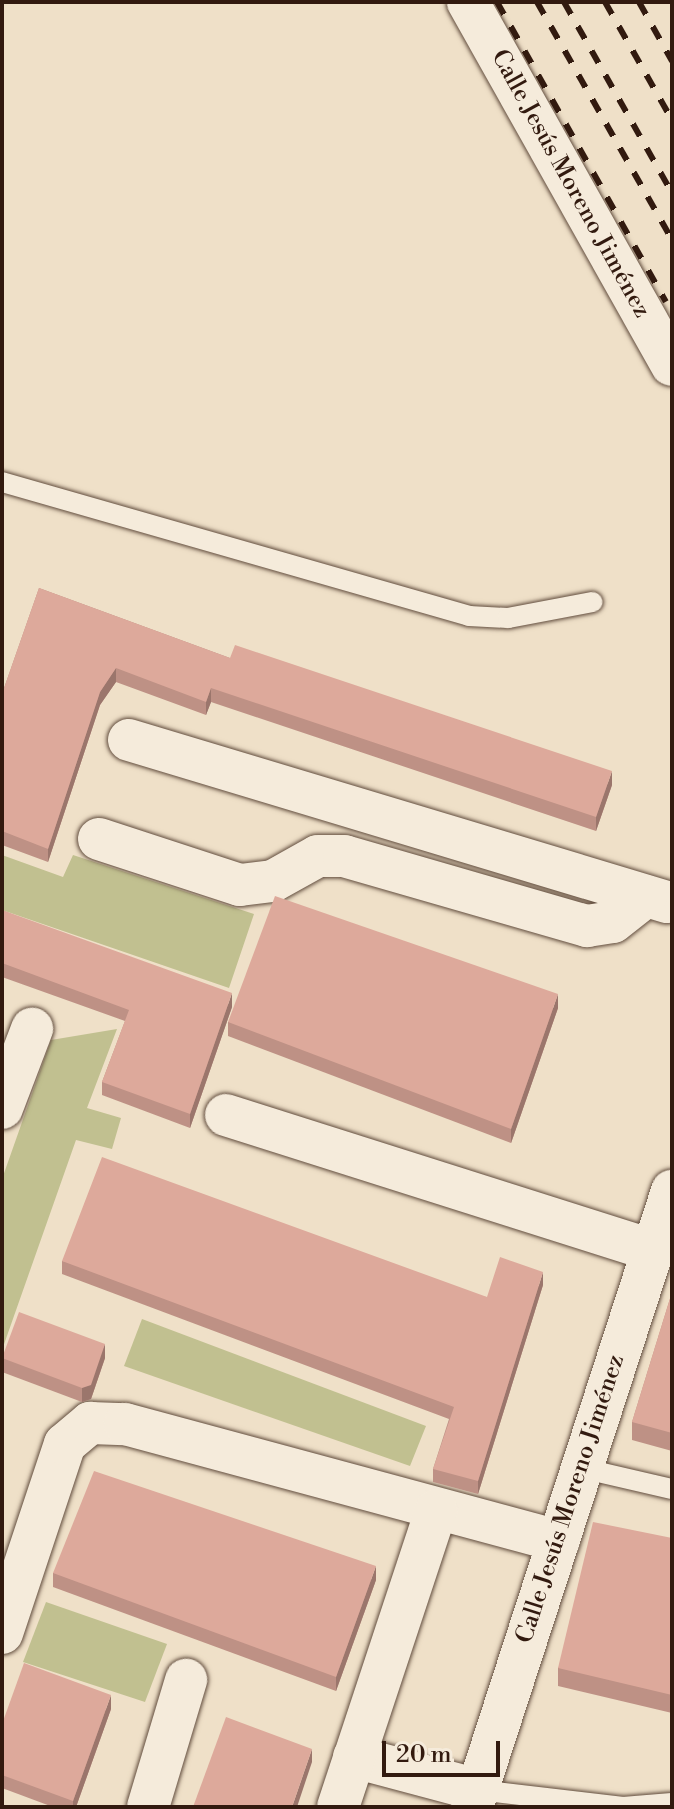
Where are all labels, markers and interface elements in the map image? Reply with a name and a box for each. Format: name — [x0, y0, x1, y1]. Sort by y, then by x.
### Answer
street label: Calle Jesús Moreno Jiménez — [484, 45, 656, 323]
street label: Calle Jesús Moreno Jiménez — [511, 1351, 631, 1647]
scale bar — [386, 1725, 504, 1775]
text: 20 m — [396, 1740, 452, 1770]

